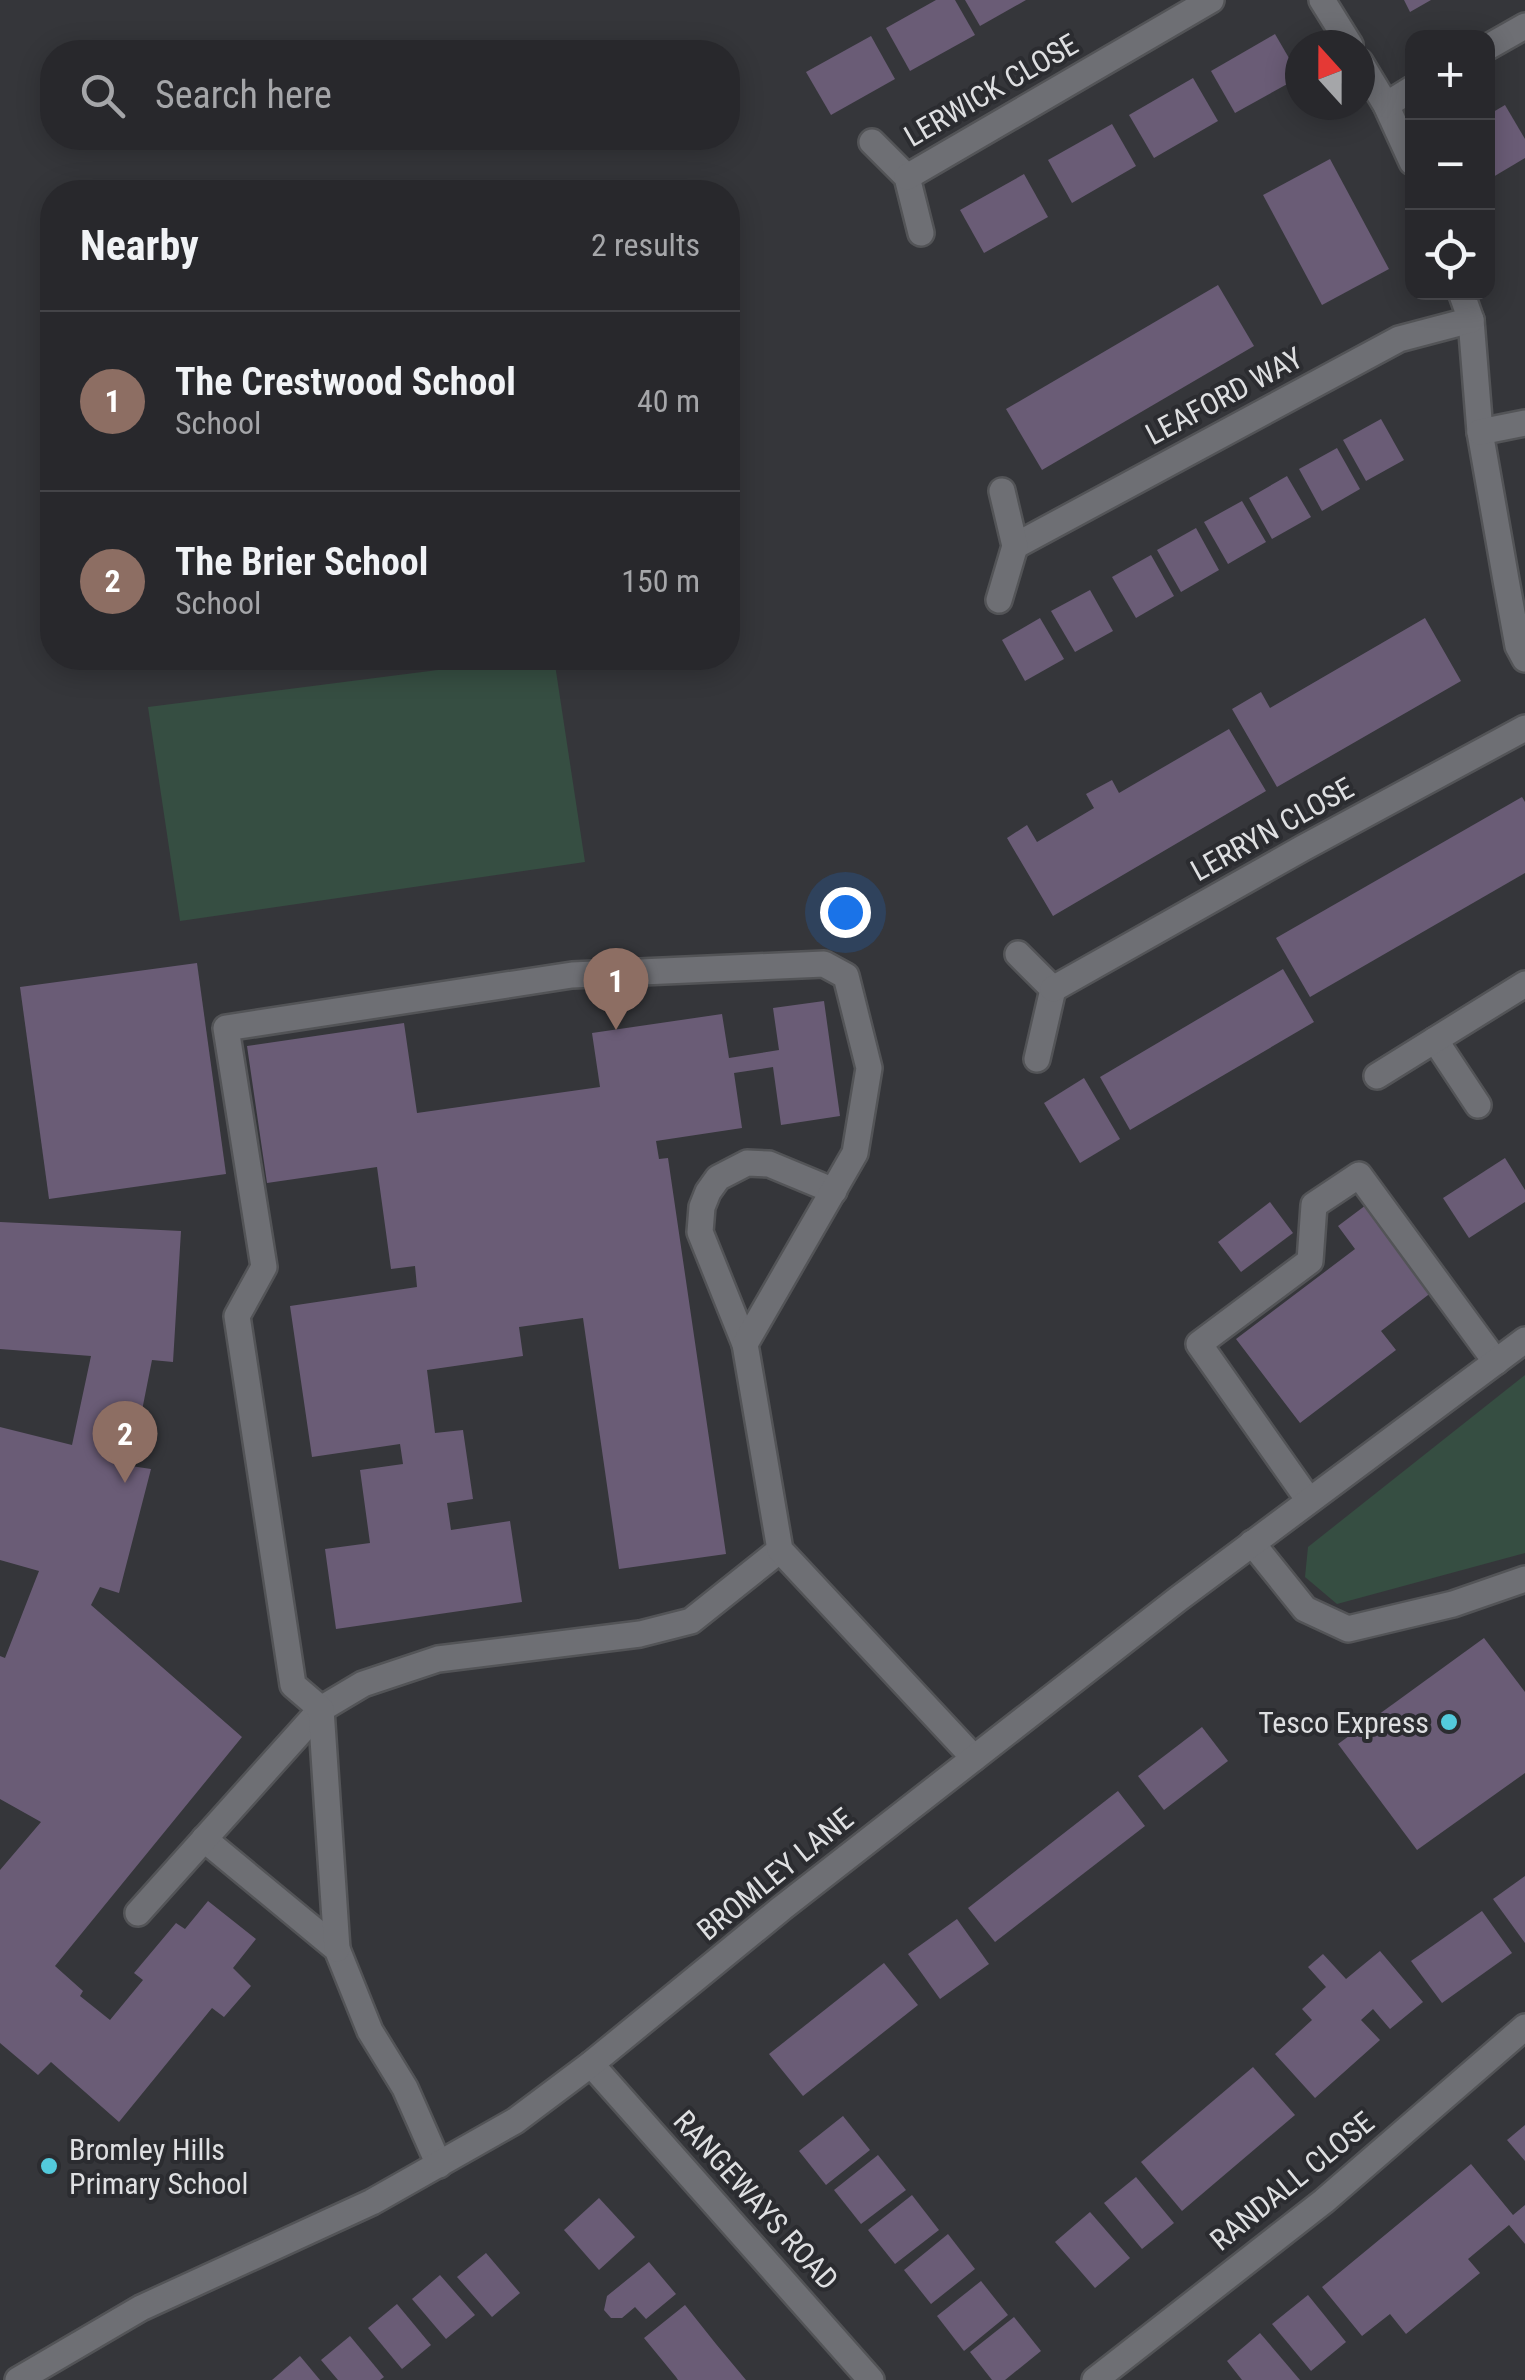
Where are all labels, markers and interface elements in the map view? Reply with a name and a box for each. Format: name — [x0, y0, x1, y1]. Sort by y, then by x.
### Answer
street label: LERWICK CLOSE — [898, 26, 1084, 154]
north arrow — [1285, 30, 1375, 120]
map controls — [1405, 30, 1495, 300]
button: + — [1405, 30, 1495, 120]
search box — [40, 40, 740, 150]
icon: search — [75, 68, 130, 123]
text: Search here — [155, 73, 332, 117]
button: − — [1405, 120, 1495, 210]
button: locate — [1405, 210, 1495, 300]
text: Nearby — [80, 221, 199, 270]
text: 2 results — [591, 226, 700, 264]
street label: LEAFORD WAY — [1140, 340, 1309, 452]
text: The Crestwood School — [175, 360, 516, 404]
text: 1 — [104, 382, 121, 420]
text: 40 m — [637, 382, 700, 420]
text: School — [175, 404, 261, 442]
text: The Brier School — [175, 540, 428, 584]
text: 2 — [104, 562, 121, 600]
text: 150 m — [621, 562, 700, 600]
text: School — [175, 584, 261, 622]
street label: LERRYN CLOSE — [1185, 770, 1359, 888]
your location — [820, 887, 871, 938]
pin: 1 — [584, 948, 648, 1030]
pin: 2 — [92, 1400, 158, 1483]
place label: Tesco Express — [1258, 1705, 1429, 1740]
marker: Tesco Express — [1438, 1711, 1460, 1733]
street label: BROMLEY LANE — [690, 1801, 860, 1947]
street label: RANGEWAYS ROAD — [667, 2103, 845, 2297]
street label: RANDALL CLOSE — [1203, 2104, 1381, 2258]
place label: Bromley Hills Primary School — [69, 2132, 248, 2201]
marker: Bromley Hills Primary School — [38, 2155, 60, 2177]

